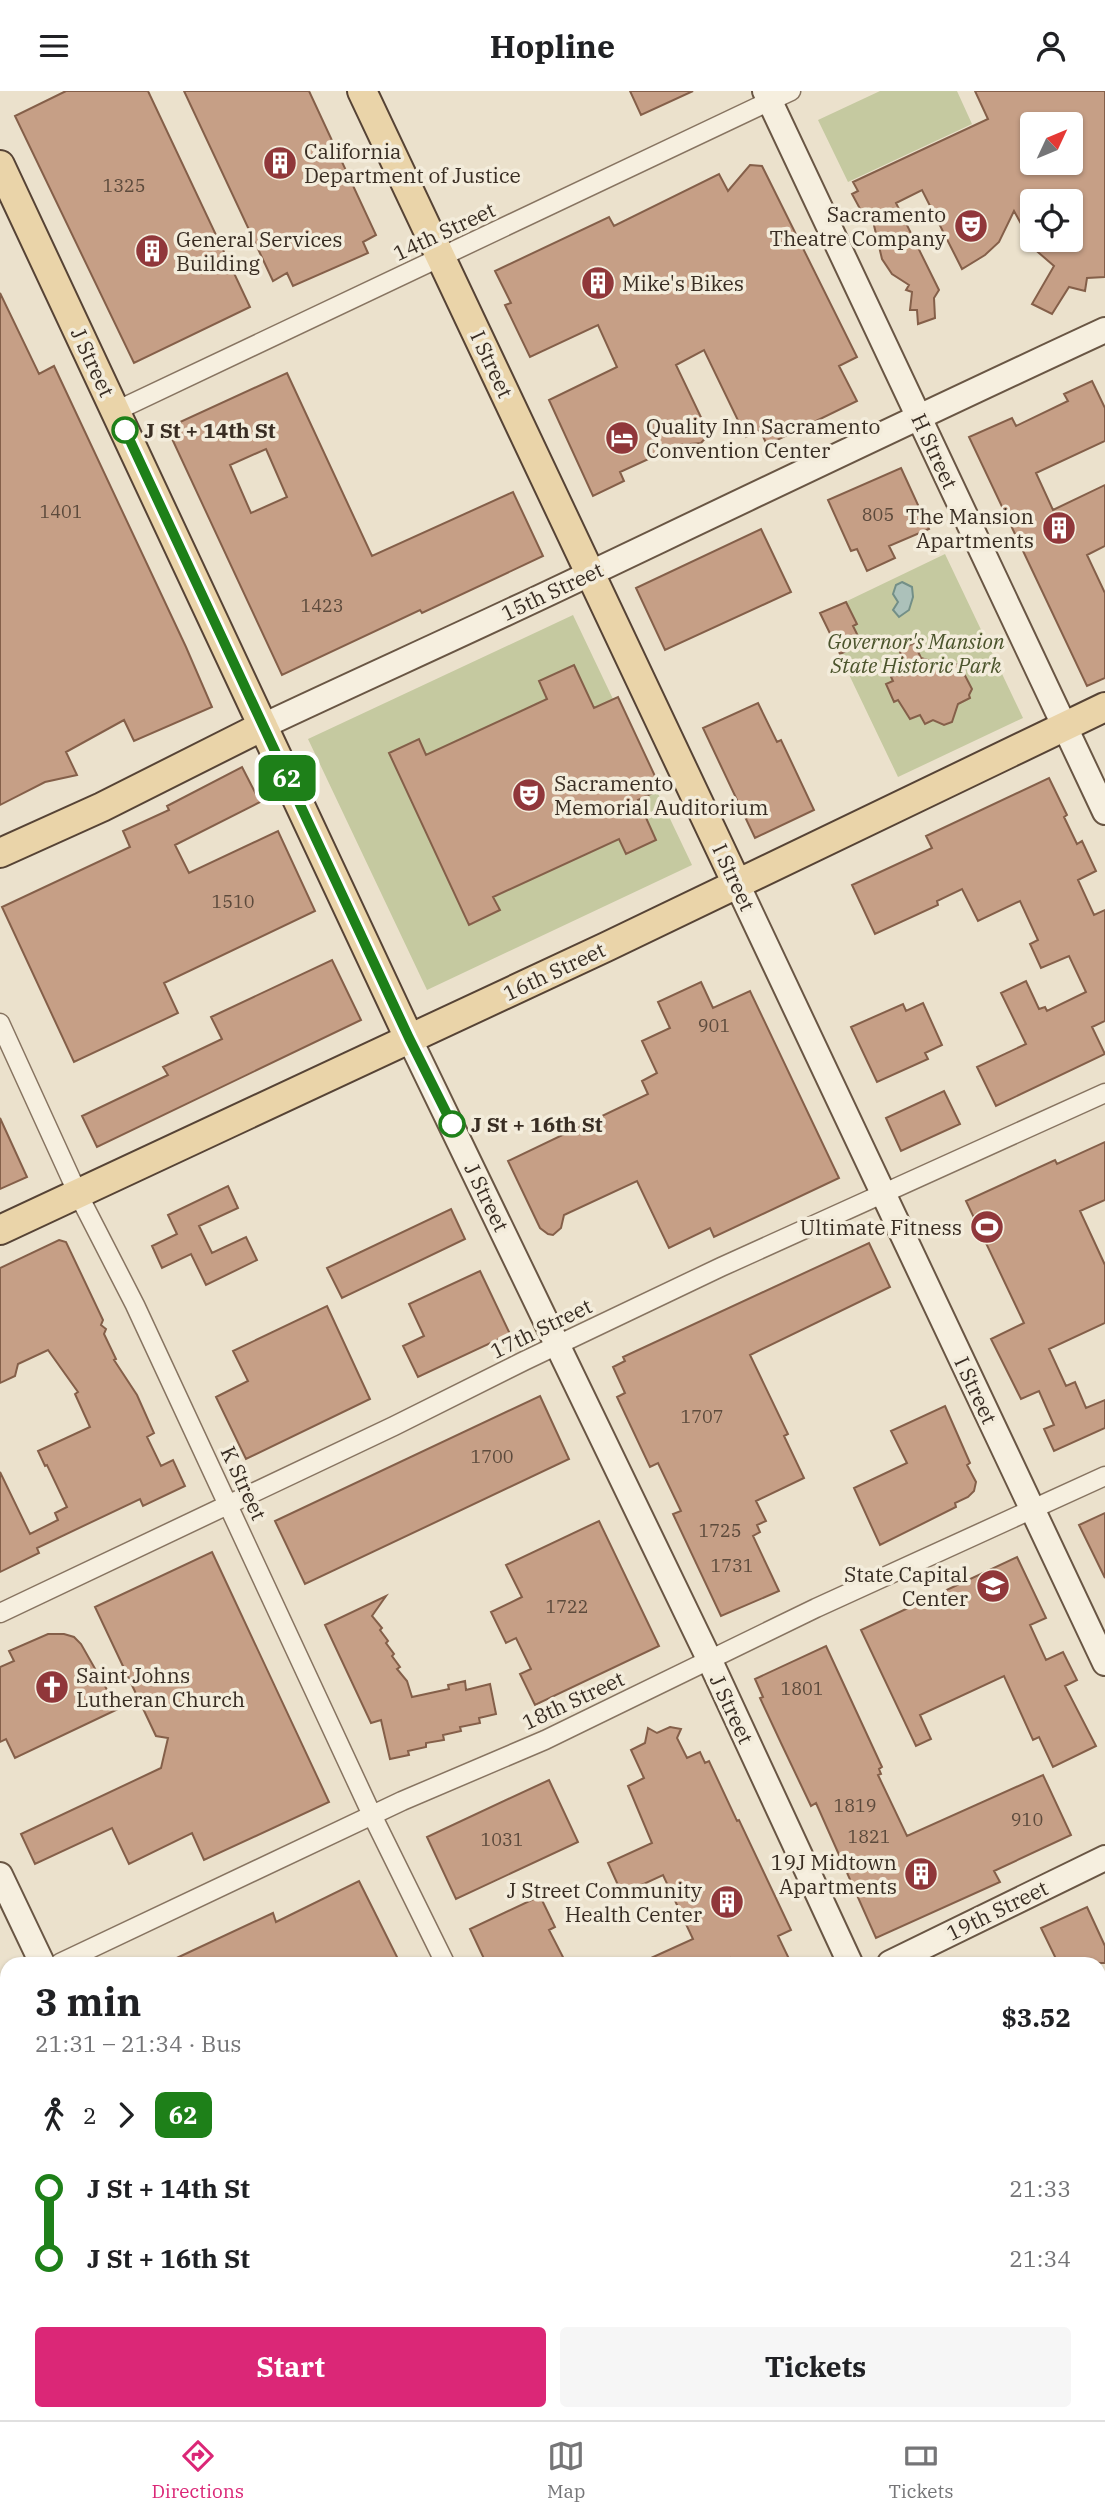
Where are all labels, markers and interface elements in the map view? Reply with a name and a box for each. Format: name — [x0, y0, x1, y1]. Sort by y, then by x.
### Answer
text: Hopline — [490, 25, 615, 67]
icon: menu — [35, 27, 73, 65]
icon: person — [1032, 27, 1070, 65]
north arrow — [1020, 112, 1083, 175]
map controls — [1020, 112, 1083, 252]
place label: California Department of Justice — [304, 137, 521, 189]
building icon: California Department of Justice — [261, 144, 299, 182]
house number: 1325 — [102, 174, 146, 197]
button: locate — [1020, 189, 1083, 252]
street label: 14th Street — [388, 195, 500, 267]
place label: Sacramento Theatre Company — [769, 200, 947, 252]
theatre icon: Sacramento Theatre Company — [952, 207, 990, 245]
place label: General Services Building — [176, 225, 343, 277]
building icon: General Services Building — [133, 232, 171, 270]
building icon: Mike's Bikes — [579, 264, 617, 302]
place label: Mike's Bikes — [622, 269, 744, 297]
street label: J Street — [65, 323, 121, 401]
street label: I Street — [464, 326, 520, 402]
street label: H Street — [905, 409, 965, 493]
place label: Quality Inn Sacramento Convention Center — [646, 412, 880, 464]
place label: J St + 14th St — [144, 416, 276, 444]
marker: J St + 14th St — [112, 417, 138, 443]
hotel icon: Quality Inn Sacramento Convention Center — [603, 419, 641, 457]
house number: 1401 — [39, 500, 83, 523]
place label: The Mansion Apartments — [906, 502, 1034, 554]
house number: 805 — [862, 503, 894, 526]
building icon: The Mansion Apartments — [1040, 509, 1078, 547]
street label: 15th Street — [496, 555, 608, 627]
house number: 1423 — [300, 594, 344, 617]
park label: Governor's Mansion State Historic Park — [827, 627, 1005, 679]
line badge: 62 — [256, 755, 318, 801]
text: 62 — [273, 762, 301, 794]
place label: Sacramento Memorial Auditorium — [554, 769, 769, 821]
theatre icon: Sacramento Memorial Auditorium — [510, 776, 548, 814]
street label: I Street — [706, 839, 762, 915]
house number: 1510 — [211, 890, 255, 913]
street label: 16th Street — [498, 935, 610, 1007]
house number: 901 — [698, 1014, 730, 1037]
place label: J St + 16th St — [471, 1110, 603, 1138]
marker: J St + 16th St — [439, 1111, 465, 1137]
street label: J Street — [458, 1158, 516, 1236]
sports icon: Ultimate Fitness — [968, 1208, 1006, 1246]
place label: Ultimate Fitness — [800, 1213, 962, 1241]
street label: 17th Street — [486, 1291, 596, 1365]
street label: I Street — [948, 1352, 1004, 1428]
house number: 1707 — [680, 1405, 724, 1428]
street label: K Street — [215, 1441, 273, 1525]
house number: 1700 — [470, 1445, 514, 1468]
house number: 1725 — [698, 1519, 742, 1542]
house number: 1731 — [710, 1554, 754, 1577]
place label: State Capital Center — [844, 1560, 969, 1612]
school or university icon: State Capital Center — [974, 1567, 1012, 1605]
house number: 1722 — [545, 1595, 589, 1618]
place label: Saint Johns Lutheran Church — [76, 1661, 245, 1713]
street label: 18th Street — [517, 1664, 629, 1736]
church icon: Saint Johns Lutheran Church — [33, 1668, 71, 1706]
street label: J Street — [704, 1670, 760, 1748]
house number: 1801 — [780, 1677, 824, 1700]
house number: 1819 — [833, 1794, 877, 1817]
house number: 910 — [1011, 1808, 1043, 1831]
house number: 1821 — [847, 1825, 891, 1848]
house number: 1031 — [480, 1828, 524, 1851]
place label: 19J Midtown Apartments — [771, 1848, 897, 1900]
building icon: 19J Midtown Apartments — [902, 1855, 940, 1893]
street label: 19th Street — [942, 1873, 1052, 1947]
place label: J Street Community Health Center — [507, 1876, 703, 1928]
building icon: J Street Community Health Center — [708, 1883, 746, 1921]
text: 3 min — [35, 1977, 141, 2026]
text: $3.52 — [1001, 2000, 1071, 2034]
text: 21:31 – 21:34 · Bus — [35, 2028, 242, 2058]
icon: walk — [35, 2096, 73, 2134]
icon: forward — [107, 2096, 145, 2134]
text: 62 — [169, 2099, 198, 2131]
text: 2 — [83, 2100, 97, 2130]
text: J St + 14th St — [87, 2171, 250, 2205]
text: 21:33 — [1009, 2173, 1071, 2203]
text: J St + 16th St — [87, 2241, 250, 2275]
text: 21:34 — [1009, 2243, 1071, 2273]
button: Start — [35, 2327, 546, 2407]
button: Tickets — [560, 2327, 1071, 2407]
tab: Directions — [151, 2437, 244, 2503]
tab: Map — [547, 2437, 586, 2503]
tab: Tickets — [888, 2437, 954, 2503]

